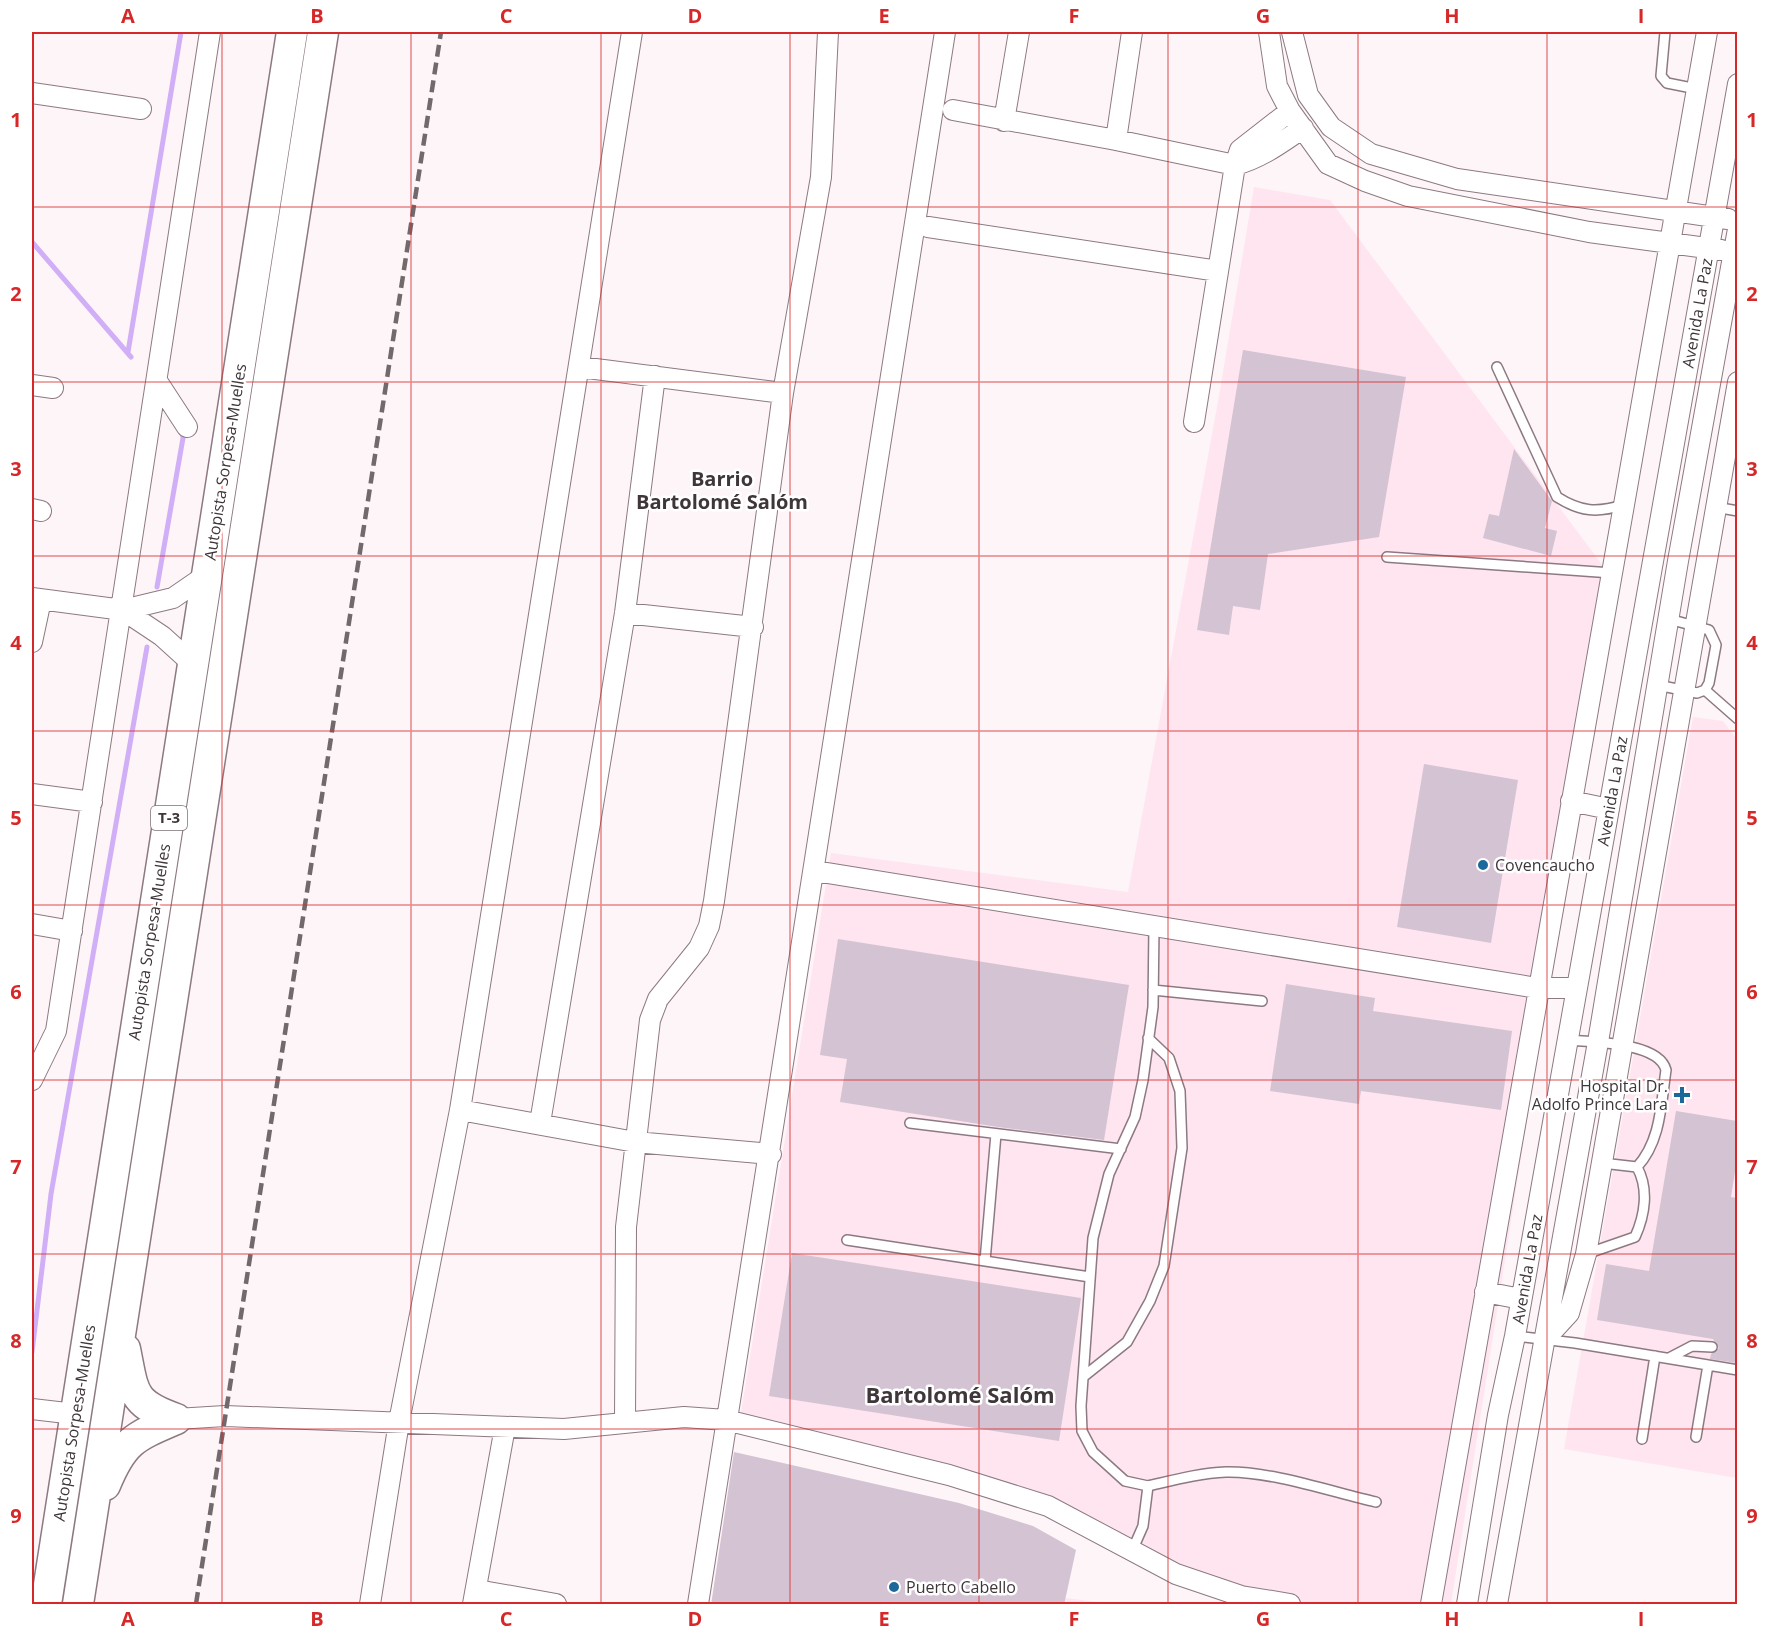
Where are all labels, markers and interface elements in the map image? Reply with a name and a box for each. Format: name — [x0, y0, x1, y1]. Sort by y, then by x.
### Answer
text: A — [121, 2, 135, 29]
text: B — [310, 2, 324, 29]
text: C — [500, 2, 513, 29]
text: D — [688, 2, 702, 29]
text: E — [878, 2, 890, 29]
text: F — [1069, 2, 1079, 29]
text: G — [1256, 2, 1270, 29]
text: H — [1444, 2, 1460, 29]
text: I — [1638, 2, 1644, 29]
text: 1 — [10, 106, 22, 133]
text: 1 — [1746, 106, 1758, 133]
street label: Avenida La Paz — [1677, 256, 1717, 370]
text: 2 — [10, 280, 22, 307]
text: 2 — [1746, 280, 1758, 307]
street label: Autopista Sorpesa-Muelles — [199, 362, 251, 562]
text: 3 — [10, 455, 22, 482]
text: 3 — [1746, 455, 1758, 482]
district label: Barrio Bartolomé Salóm — [636, 465, 808, 515]
text: 4 — [10, 629, 22, 656]
text: 4 — [1746, 629, 1758, 656]
street label: Avenida La Paz — [1592, 734, 1632, 848]
text: 5 — [10, 804, 22, 831]
text: 5 — [1746, 804, 1758, 831]
road number: T-3 — [151, 806, 187, 830]
street label: Autopista Sorpesa-Muelles — [123, 842, 175, 1042]
place label: Covencaucho — [1495, 854, 1595, 876]
marker: Covencaucho — [1476, 858, 1490, 872]
text: 6 — [10, 978, 22, 1005]
text: 6 — [1746, 978, 1758, 1005]
place label: Hospital Dr. Adolfo Prince Lara — [1532, 1075, 1668, 1115]
marker: Hospital Dr. Adolfo Prince Lara — [1673, 1086, 1691, 1104]
text: 7 — [10, 1153, 22, 1180]
text: 7 — [1746, 1153, 1758, 1180]
street label: Avenida La Paz — [1507, 1212, 1547, 1326]
street label: Autopista Sorpesa-Muelles — [48, 1323, 100, 1523]
text: 8 — [10, 1327, 22, 1354]
text: 8 — [1746, 1327, 1758, 1354]
district label: Bartolomé Salóm — [865, 1379, 1055, 1409]
text: 9 — [10, 1502, 22, 1529]
text: 9 — [1746, 1502, 1758, 1529]
place label: Puerto Cabello — [906, 1576, 1016, 1598]
marker: Puerto Cabello — [887, 1580, 901, 1594]
text: A — [121, 1605, 135, 1632]
text: B — [310, 1605, 324, 1632]
text: C — [500, 1605, 513, 1632]
text: D — [688, 1605, 702, 1632]
text: E — [878, 1605, 890, 1632]
text: F — [1069, 1605, 1079, 1632]
text: G — [1256, 1605, 1270, 1632]
text: H — [1444, 1605, 1460, 1632]
text: I — [1638, 1605, 1644, 1632]

